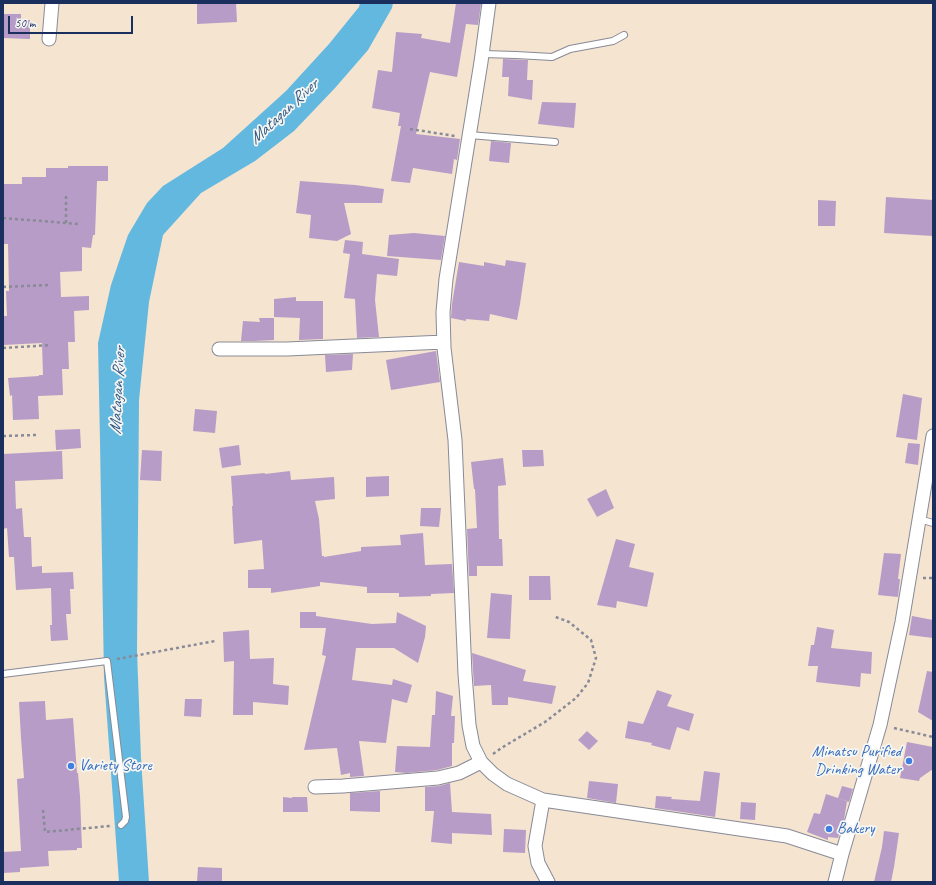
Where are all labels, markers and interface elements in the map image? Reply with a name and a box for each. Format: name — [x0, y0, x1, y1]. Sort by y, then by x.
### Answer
scale bar — [10, 8, 135, 34]
text: 50 m — [15, 15, 35, 31]
water label: Matagan River — [245, 75, 323, 149]
water label: Matagan River — [106, 347, 130, 435]
place label: Minatsu Purified Drinking Water — [812, 742, 901, 780]
place label: Variety Store — [79, 756, 152, 776]
marker: Minatsu Purified Drinking Water — [904, 756, 914, 766]
marker: Variety Store — [66, 761, 76, 771]
place label: Bakery — [837, 819, 875, 839]
marker: Bakery — [824, 824, 834, 834]

